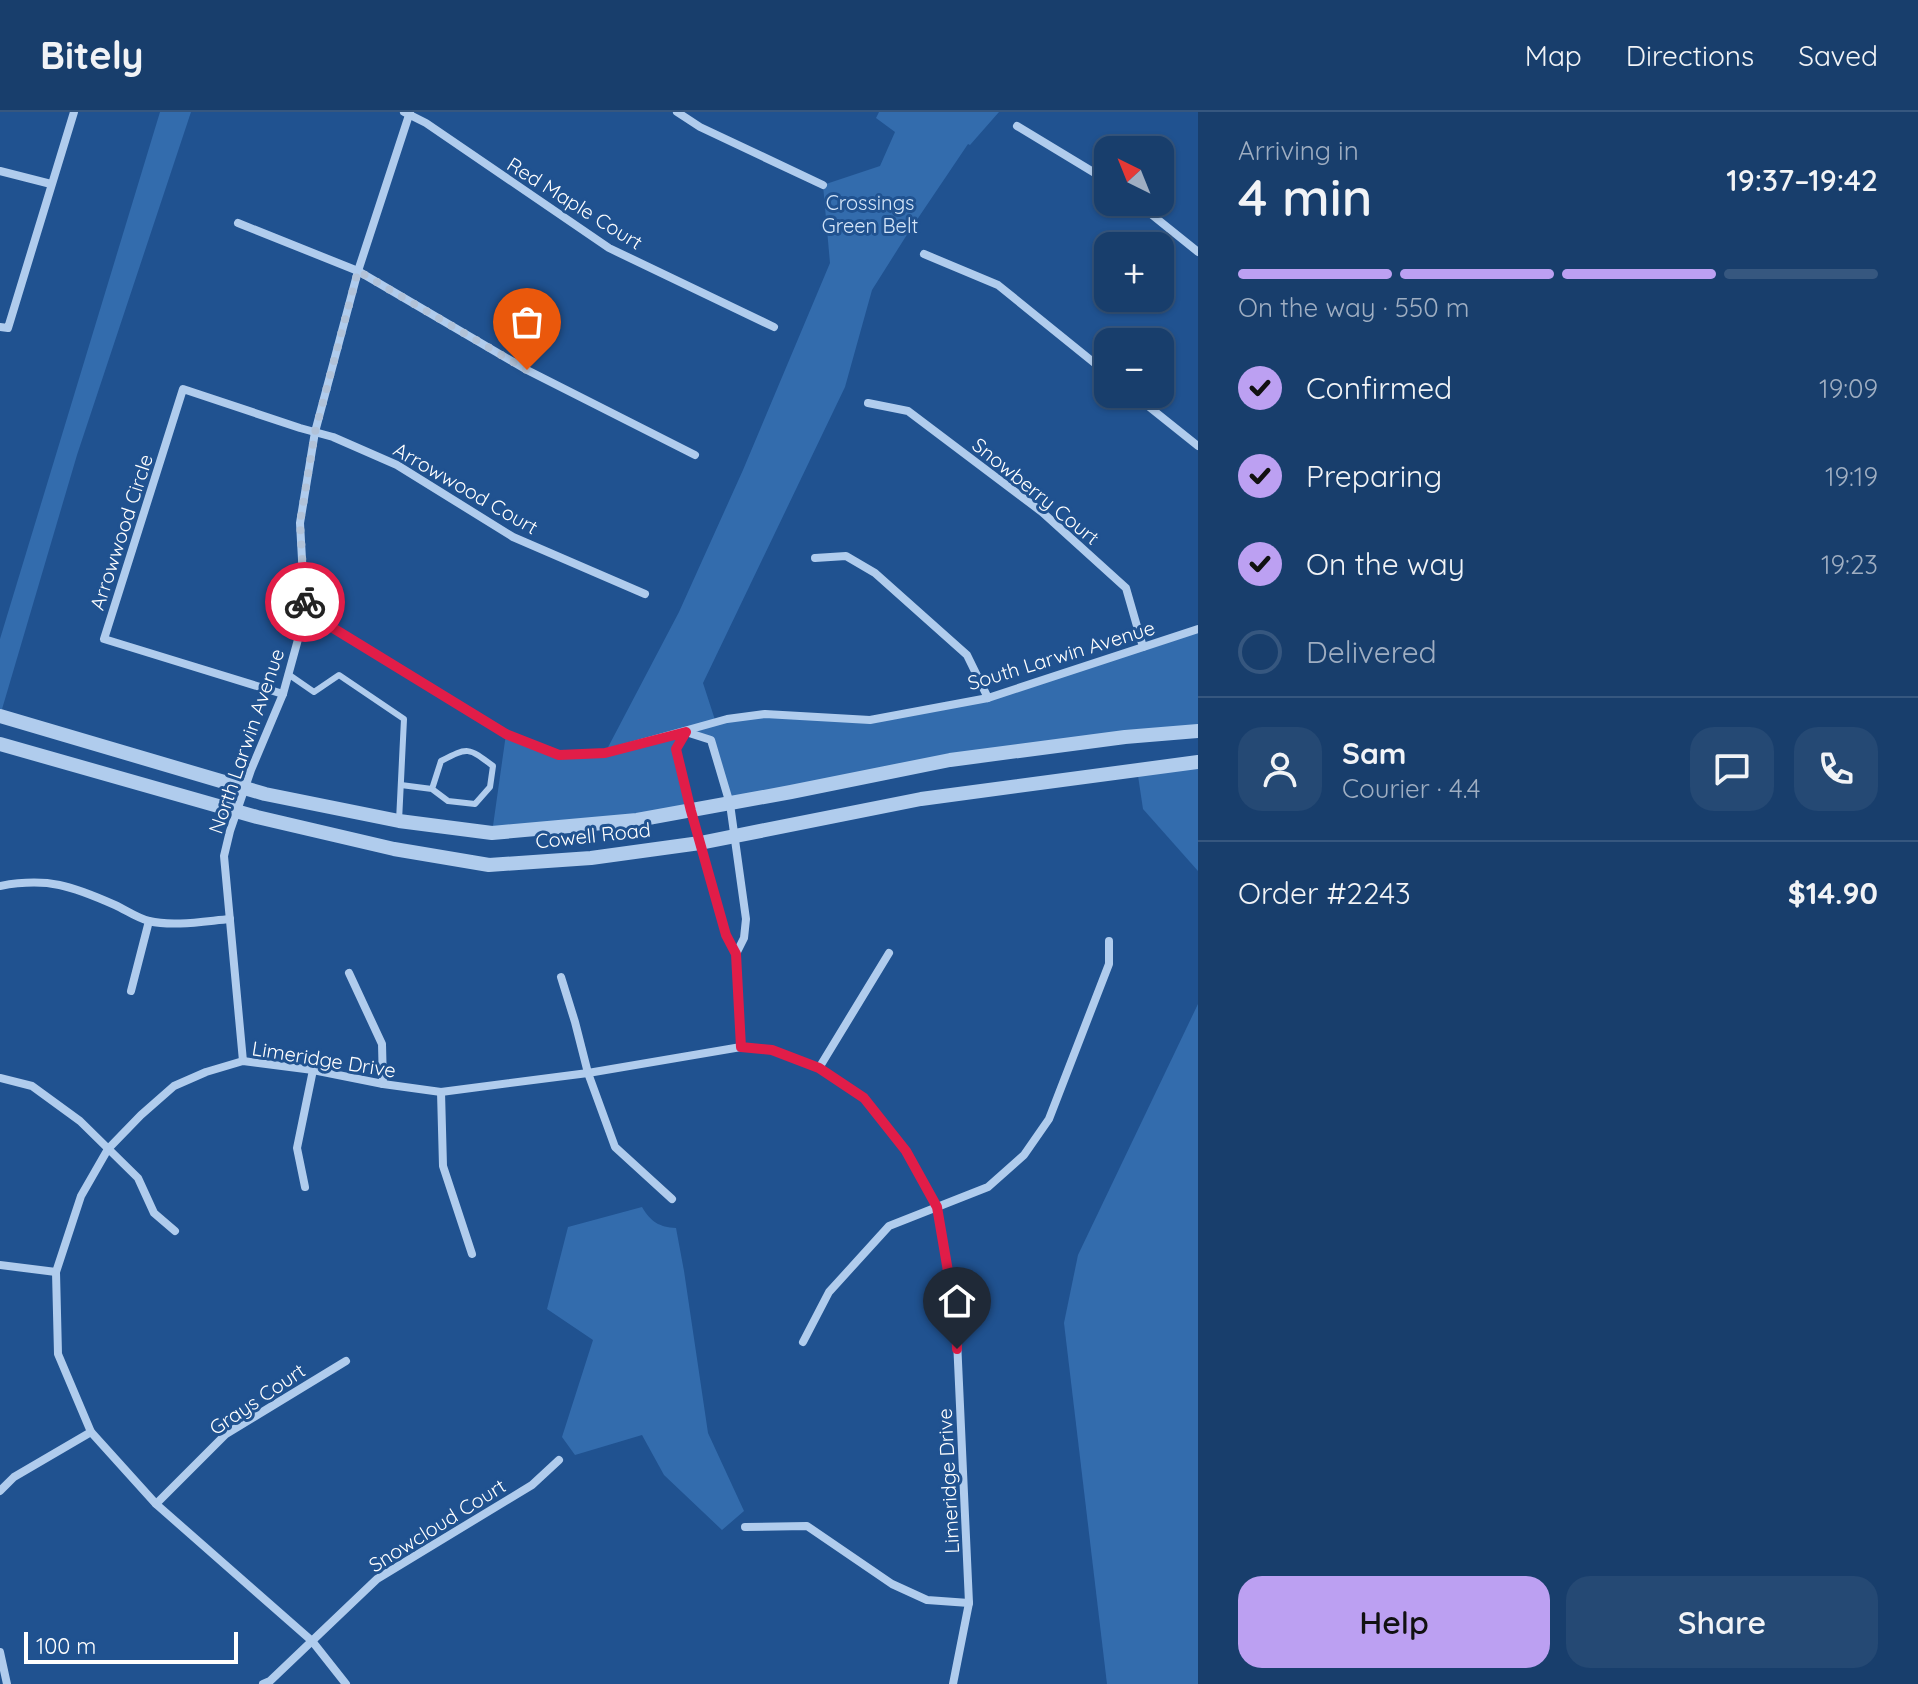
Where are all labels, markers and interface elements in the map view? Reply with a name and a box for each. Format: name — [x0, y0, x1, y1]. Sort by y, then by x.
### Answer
text: Bitely — [40, 31, 144, 79]
text: Map — [1525, 38, 1582, 73]
text: Directions — [1626, 38, 1754, 73]
text: Saved — [1798, 38, 1878, 73]
text: Arriving in — [1238, 134, 1359, 167]
north arrow — [1094, 136, 1174, 216]
map controls — [1094, 136, 1174, 408]
street label: Red Maple Court — [503, 151, 648, 255]
text: 19:37–19:42 — [1726, 161, 1878, 199]
text: 4 min — [1238, 164, 1372, 229]
park label: Crossings Green Belt — [822, 190, 918, 238]
button: + — [1094, 232, 1174, 312]
pin — [493, 288, 561, 370]
text: On the way · 550 m — [1238, 291, 1469, 324]
icon: bag — [505, 300, 549, 344]
button: − — [1094, 328, 1174, 408]
icon: check — [1238, 366, 1282, 410]
text: Confirmed — [1306, 369, 1452, 407]
text: 19:09 — [1819, 372, 1878, 405]
street label: Snowberry Court — [967, 432, 1105, 550]
street label: Arrowwood Court — [389, 436, 543, 540]
street label: Arrowwood Circle — [84, 451, 158, 613]
icon: check — [1238, 454, 1282, 498]
text: Preparing — [1306, 457, 1442, 495]
text: 19:19 — [1825, 460, 1878, 493]
icon: check — [1238, 542, 1282, 586]
text: On the way — [1306, 545, 1465, 583]
text: 19:23 — [1821, 548, 1878, 581]
courier — [265, 562, 345, 642]
icon: bike — [283, 580, 327, 624]
street label: South Larwin Avenue — [964, 615, 1158, 695]
text: Delivered — [1306, 633, 1437, 671]
street label: North Larwin Avenue — [203, 645, 289, 837]
button: person — [1238, 727, 1322, 811]
button: chat — [1690, 727, 1774, 811]
button: phone — [1794, 727, 1878, 811]
text: Sam — [1342, 734, 1406, 772]
text: Courier · 4.4 — [1342, 772, 1480, 805]
street label: Cowell Road — [534, 817, 652, 853]
text: Order #2243 — [1238, 874, 1411, 912]
text: $14.90 — [1788, 874, 1878, 912]
street label: Limeridge Drive — [250, 1035, 398, 1083]
pin — [923, 1267, 991, 1349]
icon: home — [935, 1279, 979, 1323]
street label: Grays Court — [204, 1358, 310, 1440]
street label: Limeridge Drive — [932, 1408, 964, 1554]
street label: Snowcloud Court — [364, 1473, 510, 1577]
button: Help — [1238, 1576, 1550, 1668]
button: Share — [1566, 1576, 1878, 1668]
scale bar — [24, 1628, 238, 1664]
text: 100 m — [36, 1632, 96, 1660]

